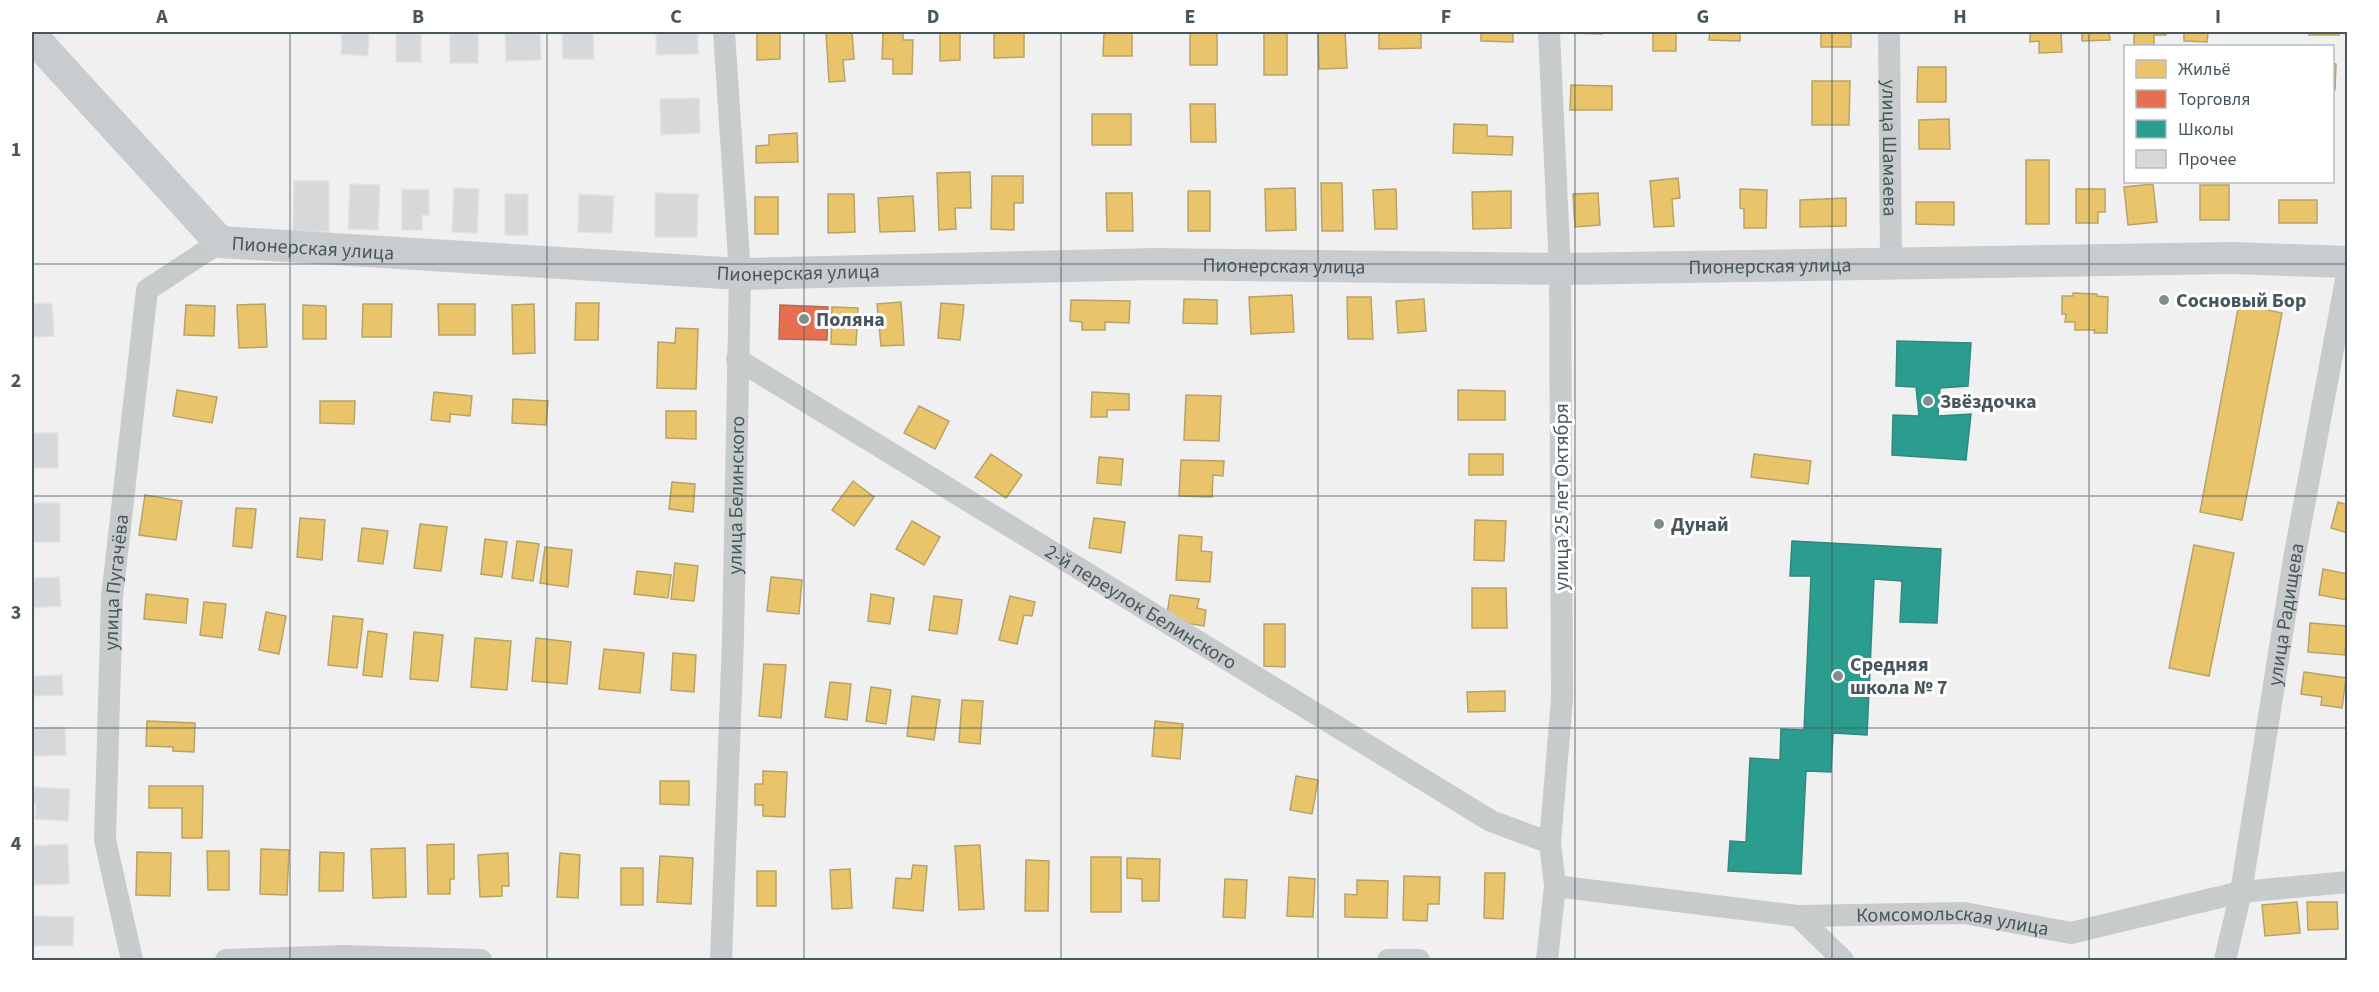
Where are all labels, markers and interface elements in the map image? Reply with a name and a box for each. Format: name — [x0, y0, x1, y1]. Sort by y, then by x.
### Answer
text: A — [155, 3, 168, 31]
text: B — [412, 3, 424, 31]
text: C — [670, 3, 682, 31]
text: D — [927, 3, 939, 31]
text: E — [1185, 3, 1195, 31]
text: F — [1441, 3, 1451, 31]
text: G — [1697, 3, 1709, 31]
text: H — [1953, 3, 1967, 31]
text: I — [2215, 3, 2221, 31]
legend — [2124, 45, 2334, 183]
text: Жильё — [2178, 57, 2231, 82]
street label: улица Шамаева — [1874, 79, 1904, 217]
text: Торговля — [2178, 87, 2251, 112]
text: Школы — [2178, 117, 2234, 142]
text: 1 — [11, 136, 21, 164]
text: Прочее — [2178, 147, 2236, 172]
street label: Пионерская улица — [231, 230, 395, 268]
street label: Пионерская улица — [1688, 251, 1852, 282]
street label: Пионерская улица — [1202, 252, 1366, 282]
street label: Пионерская улица — [716, 258, 880, 289]
place label: Сосновый Бор — [2176, 287, 2306, 315]
marker: Сосновый Бор — [2157, 293, 2171, 307]
place label: Поляна — [816, 306, 885, 334]
marker: Поляна — [797, 312, 811, 326]
text: 2 — [11, 367, 21, 395]
place label: Звёздочка — [1940, 388, 2037, 416]
marker: Звёздочка — [1921, 394, 1935, 408]
street label: улица 25 лет Октября — [1548, 403, 1576, 591]
street label: улица Белинского — [721, 416, 752, 575]
place label: Дунай — [1671, 511, 1729, 539]
street label: улица Пугачёва — [97, 513, 136, 651]
marker: Дунай — [1652, 517, 1666, 531]
street label: 2-й переулок Белинского — [1039, 538, 1242, 677]
street label: улица Радищева — [2261, 541, 2312, 688]
text: 3 — [11, 599, 21, 627]
place label: Средняя школа № 7 — [1850, 651, 1948, 702]
marker: Средняя школа № 7 — [1831, 669, 1845, 683]
text: 4 — [11, 830, 22, 858]
street label: Комсомольская улица — [1856, 900, 2051, 944]

